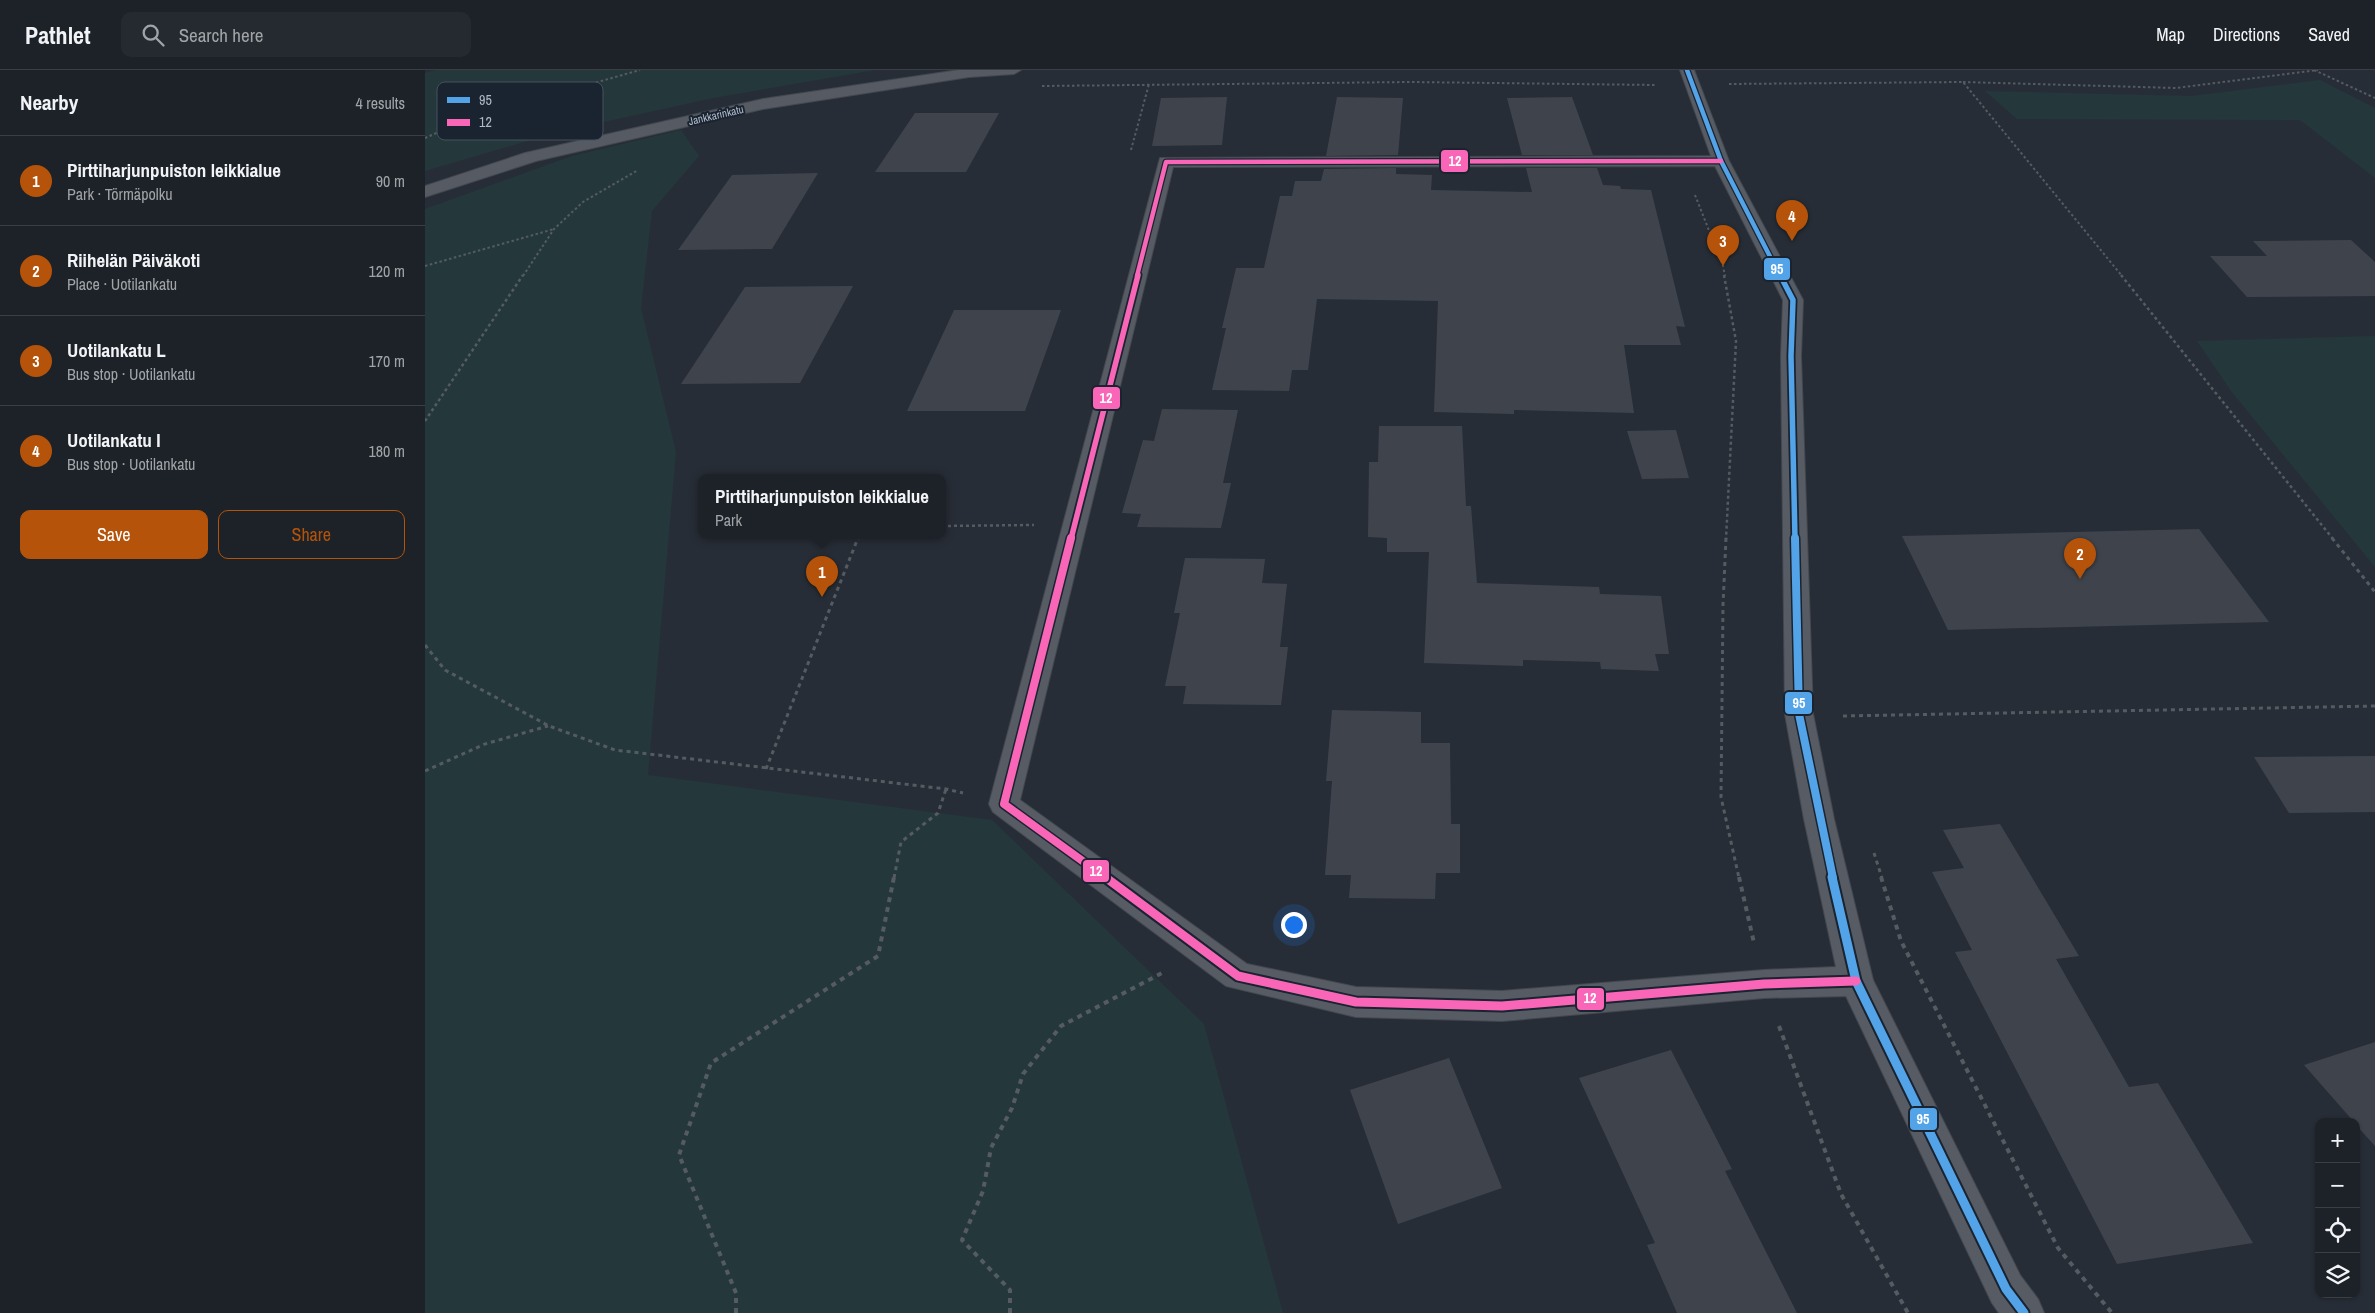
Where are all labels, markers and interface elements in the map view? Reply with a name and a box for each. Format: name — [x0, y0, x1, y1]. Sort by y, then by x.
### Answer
search box — [121, 12, 471, 57]
text: Pathlet — [25, 19, 91, 51]
icon: search — [139, 21, 167, 49]
text: Search here — [179, 22, 264, 48]
text: Map — [2156, 22, 2185, 47]
text: Directions — [2213, 22, 2280, 47]
text: Saved — [2308, 22, 2350, 47]
legend — [437, 82, 603, 140]
text: Nearby — [20, 88, 78, 117]
text: 95 — [479, 91, 492, 109]
text: 4 results — [355, 92, 405, 114]
street label: Jankkarinkatu — [687, 102, 745, 128]
text: 12 — [479, 113, 492, 131]
line badge: 12 — [1440, 149, 1469, 173]
text: 12 — [1449, 152, 1461, 170]
text: Pirttiharjunpuiston leikkialue — [67, 157, 281, 183]
text: 1 — [32, 170, 40, 192]
text: 90 m — [376, 170, 405, 192]
text: Park · Törmäpolku — [67, 183, 173, 205]
pin: 4 — [1776, 200, 1808, 241]
pin: 3 — [1707, 225, 1739, 266]
text: Riihelän Päiväkoti — [67, 247, 200, 273]
line badge: 95 — [1763, 257, 1791, 281]
text: 2 — [32, 260, 40, 282]
text: 120 m — [369, 260, 405, 282]
text: 95 — [1771, 260, 1784, 278]
text: Place · Uotilankatu — [67, 273, 177, 295]
text: Uotilankatu L — [67, 337, 166, 363]
text: 3 — [32, 350, 40, 372]
text: 170 m — [369, 350, 405, 372]
text: Bus stop · Uotilankatu — [67, 363, 195, 385]
line badge: 12 — [1092, 386, 1121, 410]
text: 12 — [1100, 389, 1112, 407]
text: Uotilankatu I — [67, 427, 161, 453]
text: 4 — [32, 440, 40, 462]
text: 180 m — [369, 440, 405, 462]
text: Bus stop · Uotilankatu — [67, 453, 195, 475]
popup — [698, 474, 946, 539]
text: Pirttiharjunpuiston leikkialue — [715, 483, 929, 509]
text: Park — [715, 509, 742, 531]
button: Save — [20, 510, 208, 559]
button: Share — [218, 510, 405, 559]
pin: 2 — [2064, 538, 2096, 579]
pin: 1 — [806, 556, 838, 597]
line badge: 95 — [1784, 691, 1813, 715]
text: 95 — [1793, 694, 1806, 712]
line badge: 12 — [1082, 859, 1110, 883]
text: 12 — [1090, 862, 1102, 880]
your location — [1281, 912, 1307, 938]
line badge: 12 — [1576, 987, 1605, 1011]
text: 12 — [1584, 989, 1596, 1007]
line badge: 95 — [1909, 1107, 1938, 1131]
text: 95 — [1917, 1110, 1930, 1128]
map controls — [2315, 1118, 2360, 1298]
button: + — [2315, 1118, 2360, 1163]
button: − — [2315, 1163, 2360, 1208]
button: locate — [2315, 1208, 2360, 1253]
button: layers — [2315, 1253, 2360, 1298]

